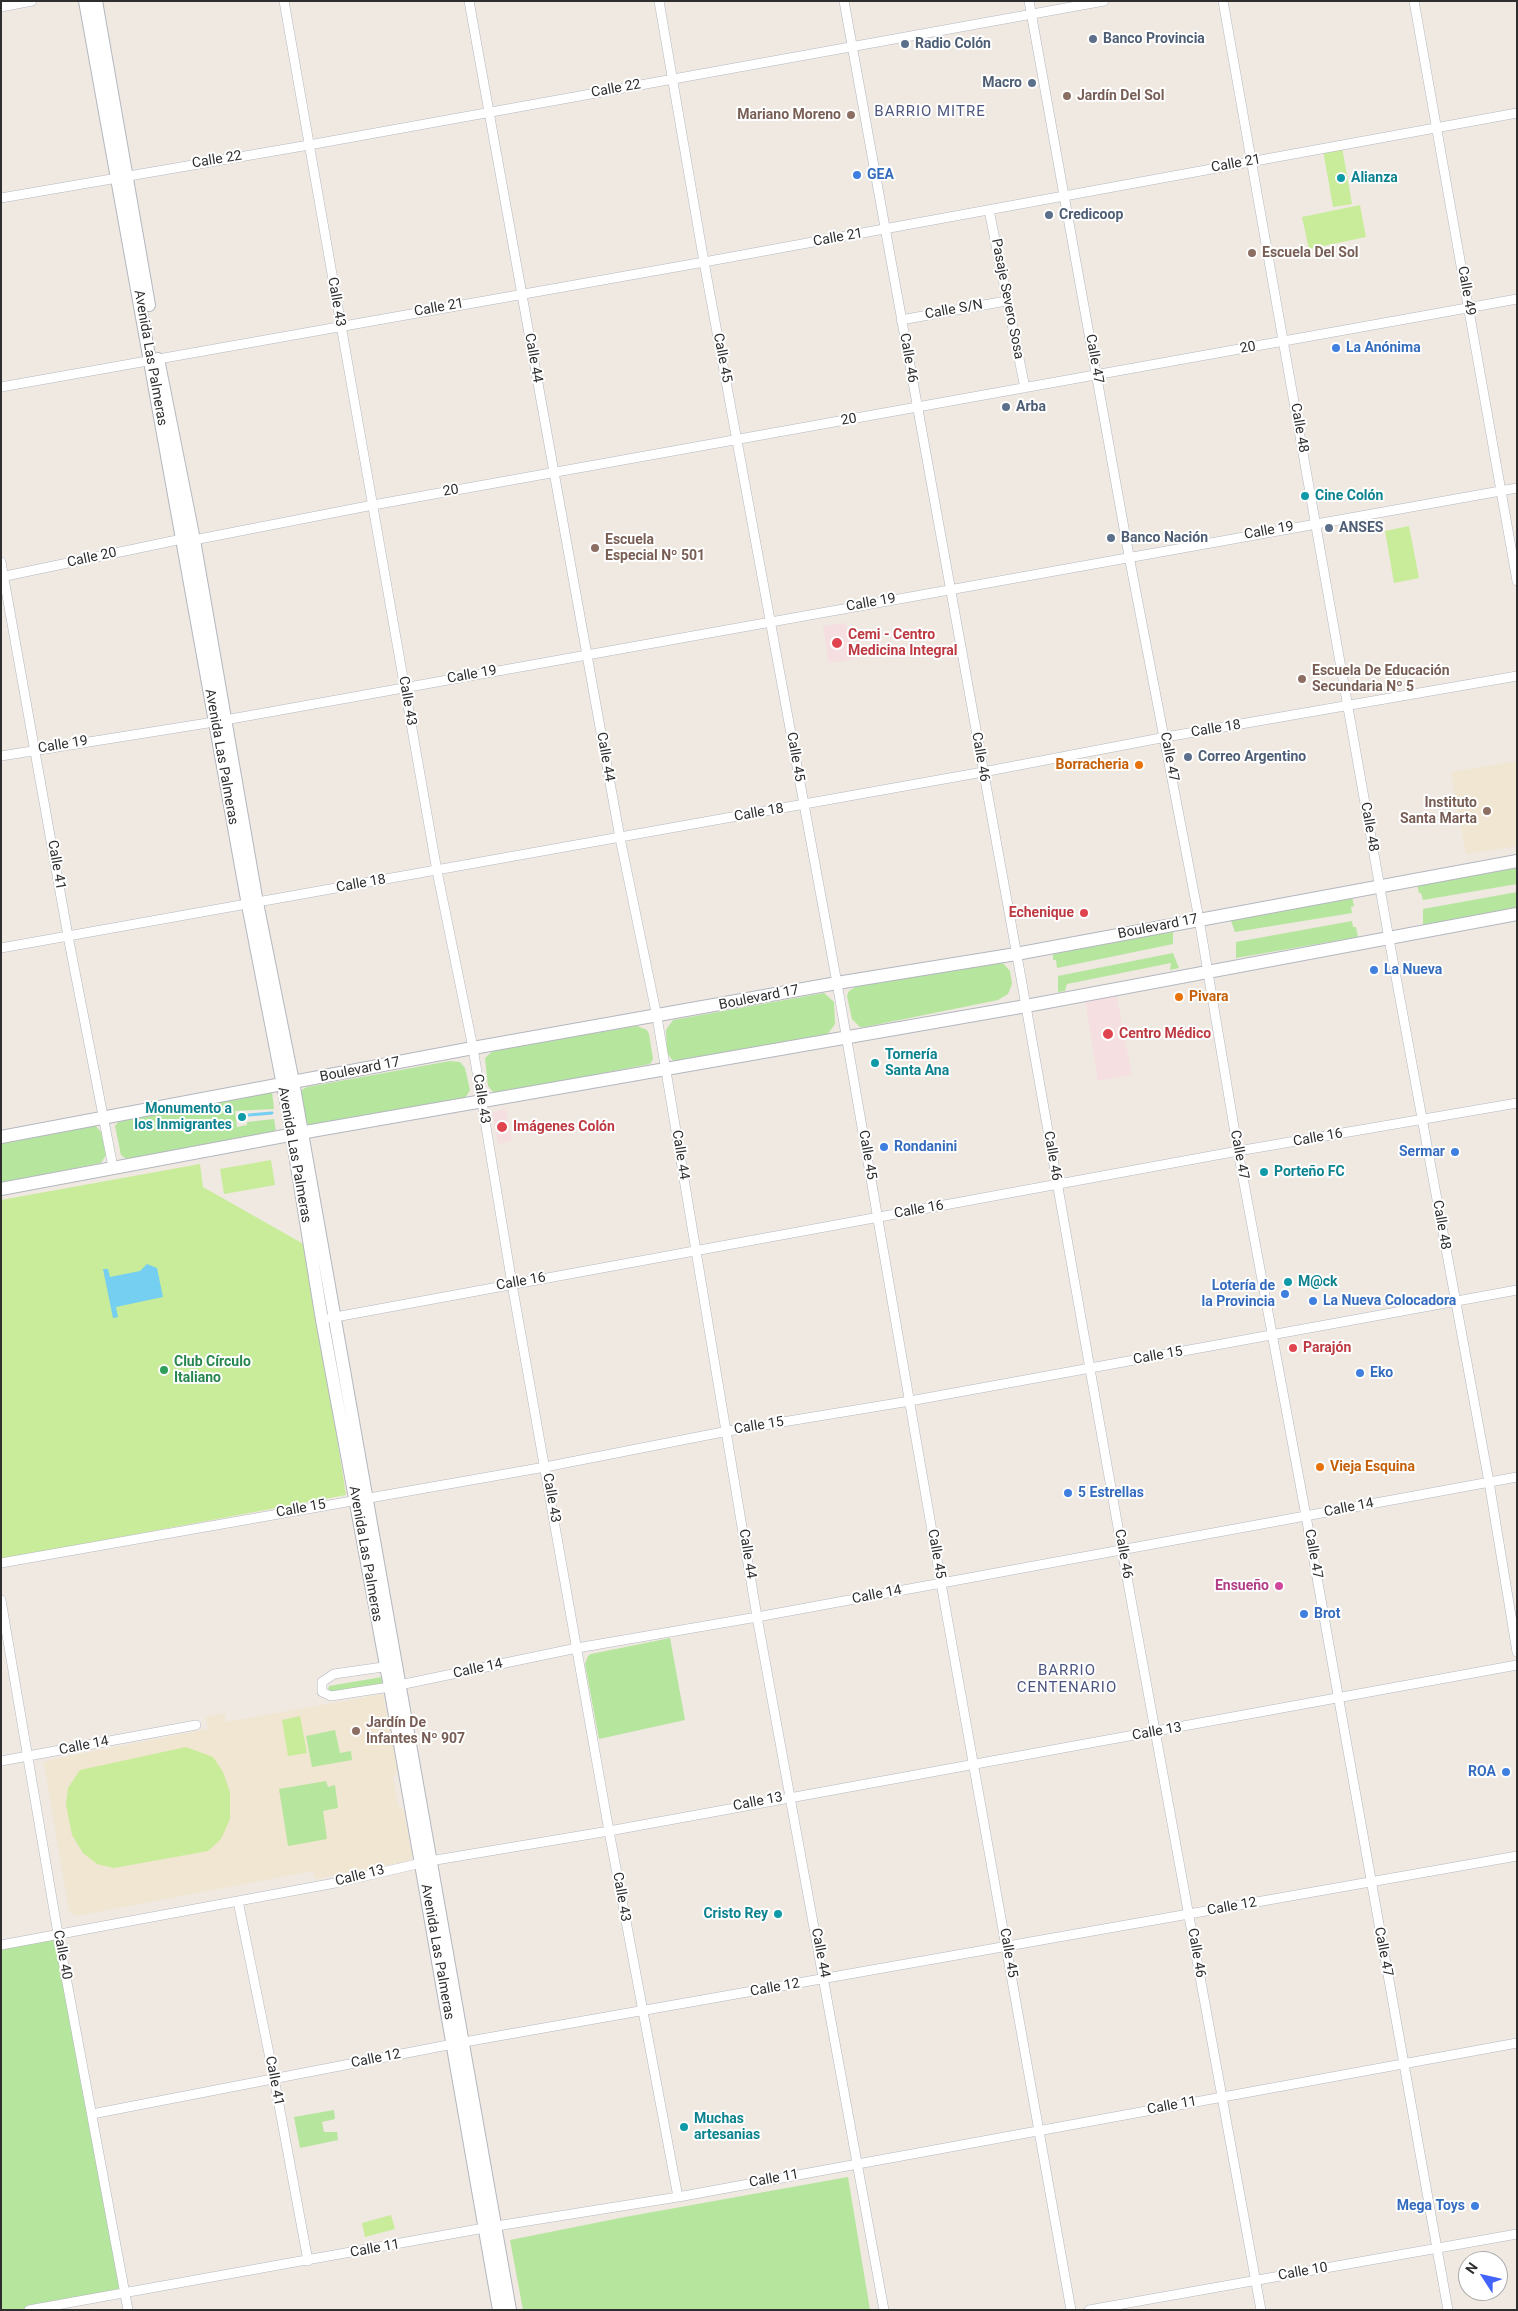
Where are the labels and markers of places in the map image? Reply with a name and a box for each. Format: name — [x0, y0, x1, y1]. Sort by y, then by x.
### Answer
place label: Banco Provincia — [1103, 31, 1205, 47]
marker: Banco Provincia — [1087, 33, 1099, 45]
place label: Radio Colón — [915, 36, 991, 52]
marker: Radio Colón — [899, 38, 911, 50]
place label: Macro — [982, 75, 1022, 91]
marker: Macro — [1026, 77, 1038, 89]
place label: Jardín Del Sol — [1077, 88, 1164, 104]
marker: Jardín Del Sol — [1061, 90, 1073, 102]
place label: Mariano Moreno — [737, 107, 841, 123]
marker: Mariano Moreno — [845, 109, 857, 121]
place label: GEA — [867, 167, 894, 183]
marker: GEA — [851, 169, 863, 181]
place label: Alianza — [1351, 170, 1398, 186]
marker: Alianza — [1335, 172, 1347, 184]
place label: Credicoop — [1059, 207, 1123, 223]
marker: Credicoop — [1043, 209, 1055, 221]
place label: Escuela Del Sol — [1262, 245, 1359, 261]
marker: Escuela Del Sol — [1246, 247, 1258, 259]
place label: La Anónima — [1346, 340, 1421, 356]
marker: La Anónima — [1330, 342, 1342, 354]
place label: Arba — [1016, 399, 1046, 415]
marker: Arba — [1000, 401, 1012, 413]
place label: Cine Colón — [1315, 488, 1383, 504]
marker: Cine Colón — [1299, 490, 1311, 502]
place label: ANSES — [1339, 520, 1383, 536]
marker: ANSES — [1323, 522, 1335, 534]
place label: Banco Nación — [1121, 530, 1208, 546]
place label: Escuela Especial Nº 501 — [605, 532, 705, 564]
marker: Banco Nación — [1105, 532, 1117, 544]
marker: Escuela Especial Nº 501 — [589, 542, 601, 554]
place label: Cemi - Centro Medicina Integral — [848, 627, 958, 660]
marker: Cemi - Centro Medicina Integral — [830, 636, 844, 650]
place label: Escuela De Educación Secundaria Nº 5 — [1312, 663, 1450, 696]
marker: Escuela De Educación Secundaria Nº 5 — [1296, 673, 1308, 685]
place label: Correo Argentino — [1198, 749, 1306, 765]
marker: Correo Argentino — [1182, 751, 1194, 763]
place label: Borracheria — [1056, 757, 1129, 773]
marker: Borracheria — [1133, 759, 1145, 771]
place label: Instituto Santa Marta — [1400, 795, 1477, 828]
marker: Instituto Santa Marta — [1481, 805, 1493, 817]
place label: Echenique — [1009, 905, 1074, 921]
marker: Echenique — [1078, 907, 1090, 919]
place label: La Nueva — [1384, 962, 1442, 978]
marker: La Nueva — [1368, 964, 1380, 976]
place label: Pivara — [1189, 989, 1229, 1005]
marker: Pivara — [1173, 991, 1185, 1003]
place label: Centro Médico — [1119, 1026, 1211, 1042]
marker: Centro Médico — [1101, 1027, 1115, 1041]
place label: Tornería Santa Ana — [885, 1047, 949, 1080]
marker: Tornería Santa Ana — [869, 1057, 881, 1069]
place label: Monumento a los Inmigrantes — [134, 1101, 232, 1134]
marker: Monumento a los Inmigrantes — [236, 1111, 248, 1123]
place label: Imágenes Colón — [513, 1119, 615, 1135]
marker: Imágenes Colón — [495, 1120, 509, 1134]
place label: Rondanini — [894, 1139, 957, 1155]
marker: Rondanini — [878, 1141, 890, 1153]
place label: Sermar — [1399, 1144, 1445, 1160]
marker: Sermar — [1449, 1146, 1461, 1158]
place label: Porteño FC — [1274, 1164, 1345, 1180]
marker: Porteño FC — [1258, 1166, 1270, 1178]
place label: M@ck — [1298, 1274, 1338, 1290]
marker: M@ck — [1282, 1276, 1294, 1288]
place label: Lotería de la Provincia — [1201, 1278, 1275, 1310]
marker: Lotería de la Provincia — [1279, 1288, 1291, 1300]
place label: La Nueva Colocadora — [1323, 1293, 1456, 1309]
marker: La Nueva Colocadora — [1307, 1295, 1319, 1307]
place label: Parajón — [1303, 1340, 1351, 1356]
marker: Parajón — [1287, 1342, 1299, 1354]
place label: Club Círculo Italiano — [174, 1354, 251, 1386]
marker: Club Círculo Italiano — [158, 1364, 170, 1376]
place label: Eko — [1370, 1365, 1393, 1381]
marker: Eko — [1354, 1367, 1366, 1379]
place label: Vieja Esquina — [1330, 1459, 1415, 1475]
marker: Vieja Esquina — [1314, 1461, 1326, 1473]
place label: 5 Estrellas — [1078, 1485, 1144, 1501]
marker: 5 Estrellas — [1062, 1487, 1074, 1499]
place label: Ensueño — [1215, 1578, 1269, 1594]
marker: Ensueño — [1273, 1580, 1285, 1592]
place label: Brot — [1314, 1606, 1340, 1622]
marker: Brot — [1298, 1608, 1310, 1620]
place label: Jardín De Infantes Nº 907 — [366, 1715, 465, 1748]
marker: Jardín De Infantes Nº 907 — [350, 1725, 362, 1737]
place label: ROA — [1468, 1764, 1496, 1780]
marker: ROA — [1500, 1766, 1512, 1778]
place label: Cristo Rey — [703, 1906, 768, 1922]
marker: Cristo Rey — [772, 1908, 784, 1920]
place label: Muchas artesanias — [694, 2111, 760, 2144]
marker: Muchas artesanias — [678, 2121, 690, 2133]
place label: Mega Toys — [1397, 2198, 1465, 2214]
marker: Mega Toys — [1469, 2200, 1481, 2212]

